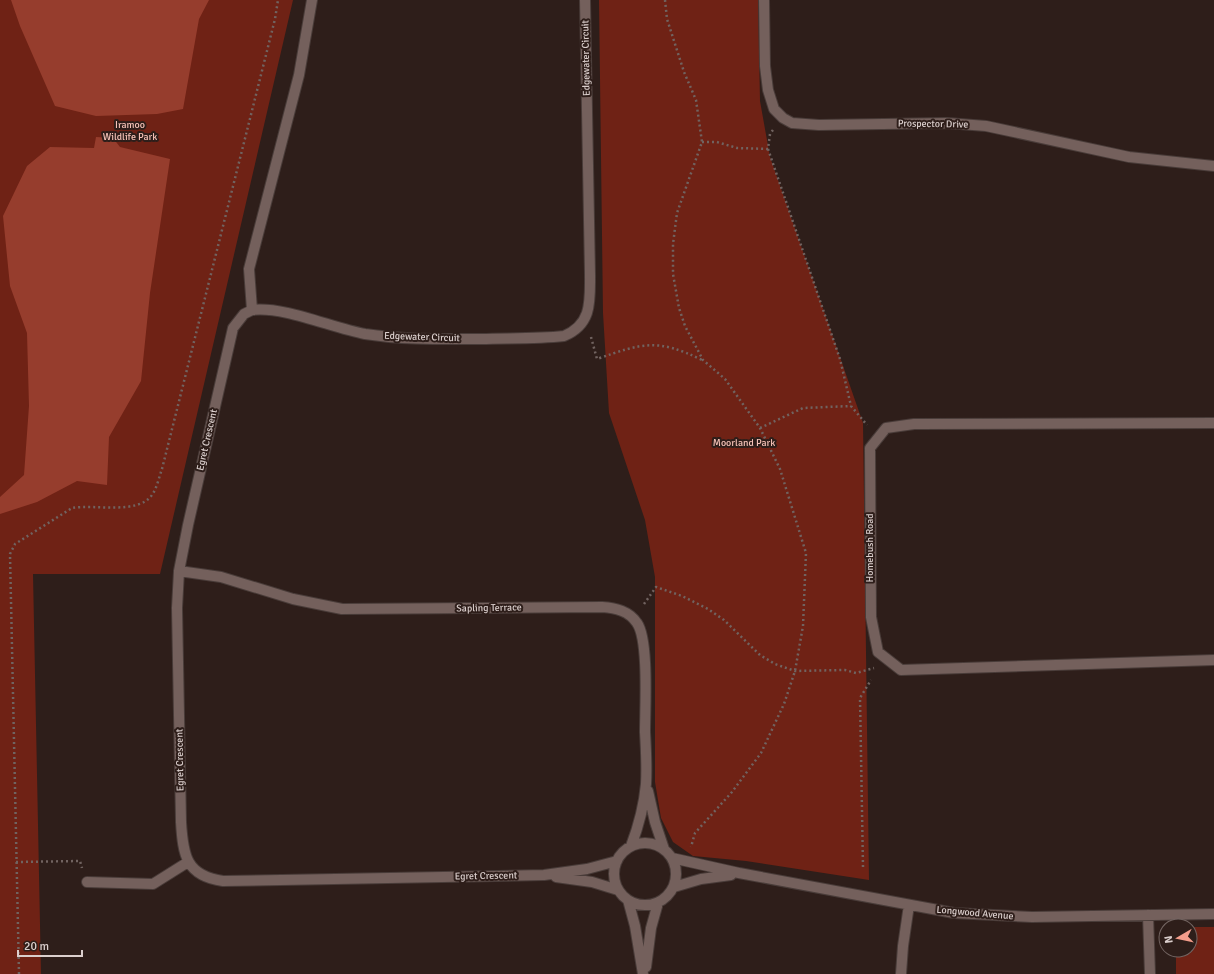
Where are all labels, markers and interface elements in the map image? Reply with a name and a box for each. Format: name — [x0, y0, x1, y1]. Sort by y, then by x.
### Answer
street label: Edgewater Circuit — [579, 19, 593, 96]
street label: Prospector Drive — [898, 117, 968, 131]
park label: Iramoo Wildlife Park — [103, 119, 157, 143]
street label: Edgewater Circuit — [384, 330, 461, 344]
street label: Egret Crescent — [194, 408, 220, 472]
park label: Moorland Park — [713, 437, 775, 449]
street label: Homebush Road — [864, 513, 876, 583]
street label: Sapling Terrace — [456, 601, 522, 615]
street label: Egret Crescent — [173, 728, 187, 791]
street label: Egret Crescent — [455, 869, 518, 883]
street label: Longwood Avenue — [936, 904, 1014, 922]
north arrow — [1158, 918, 1198, 958]
scale bar — [18, 932, 82, 958]
text: N — [1162, 935, 1176, 944]
text: 20 m — [24, 939, 49, 954]

